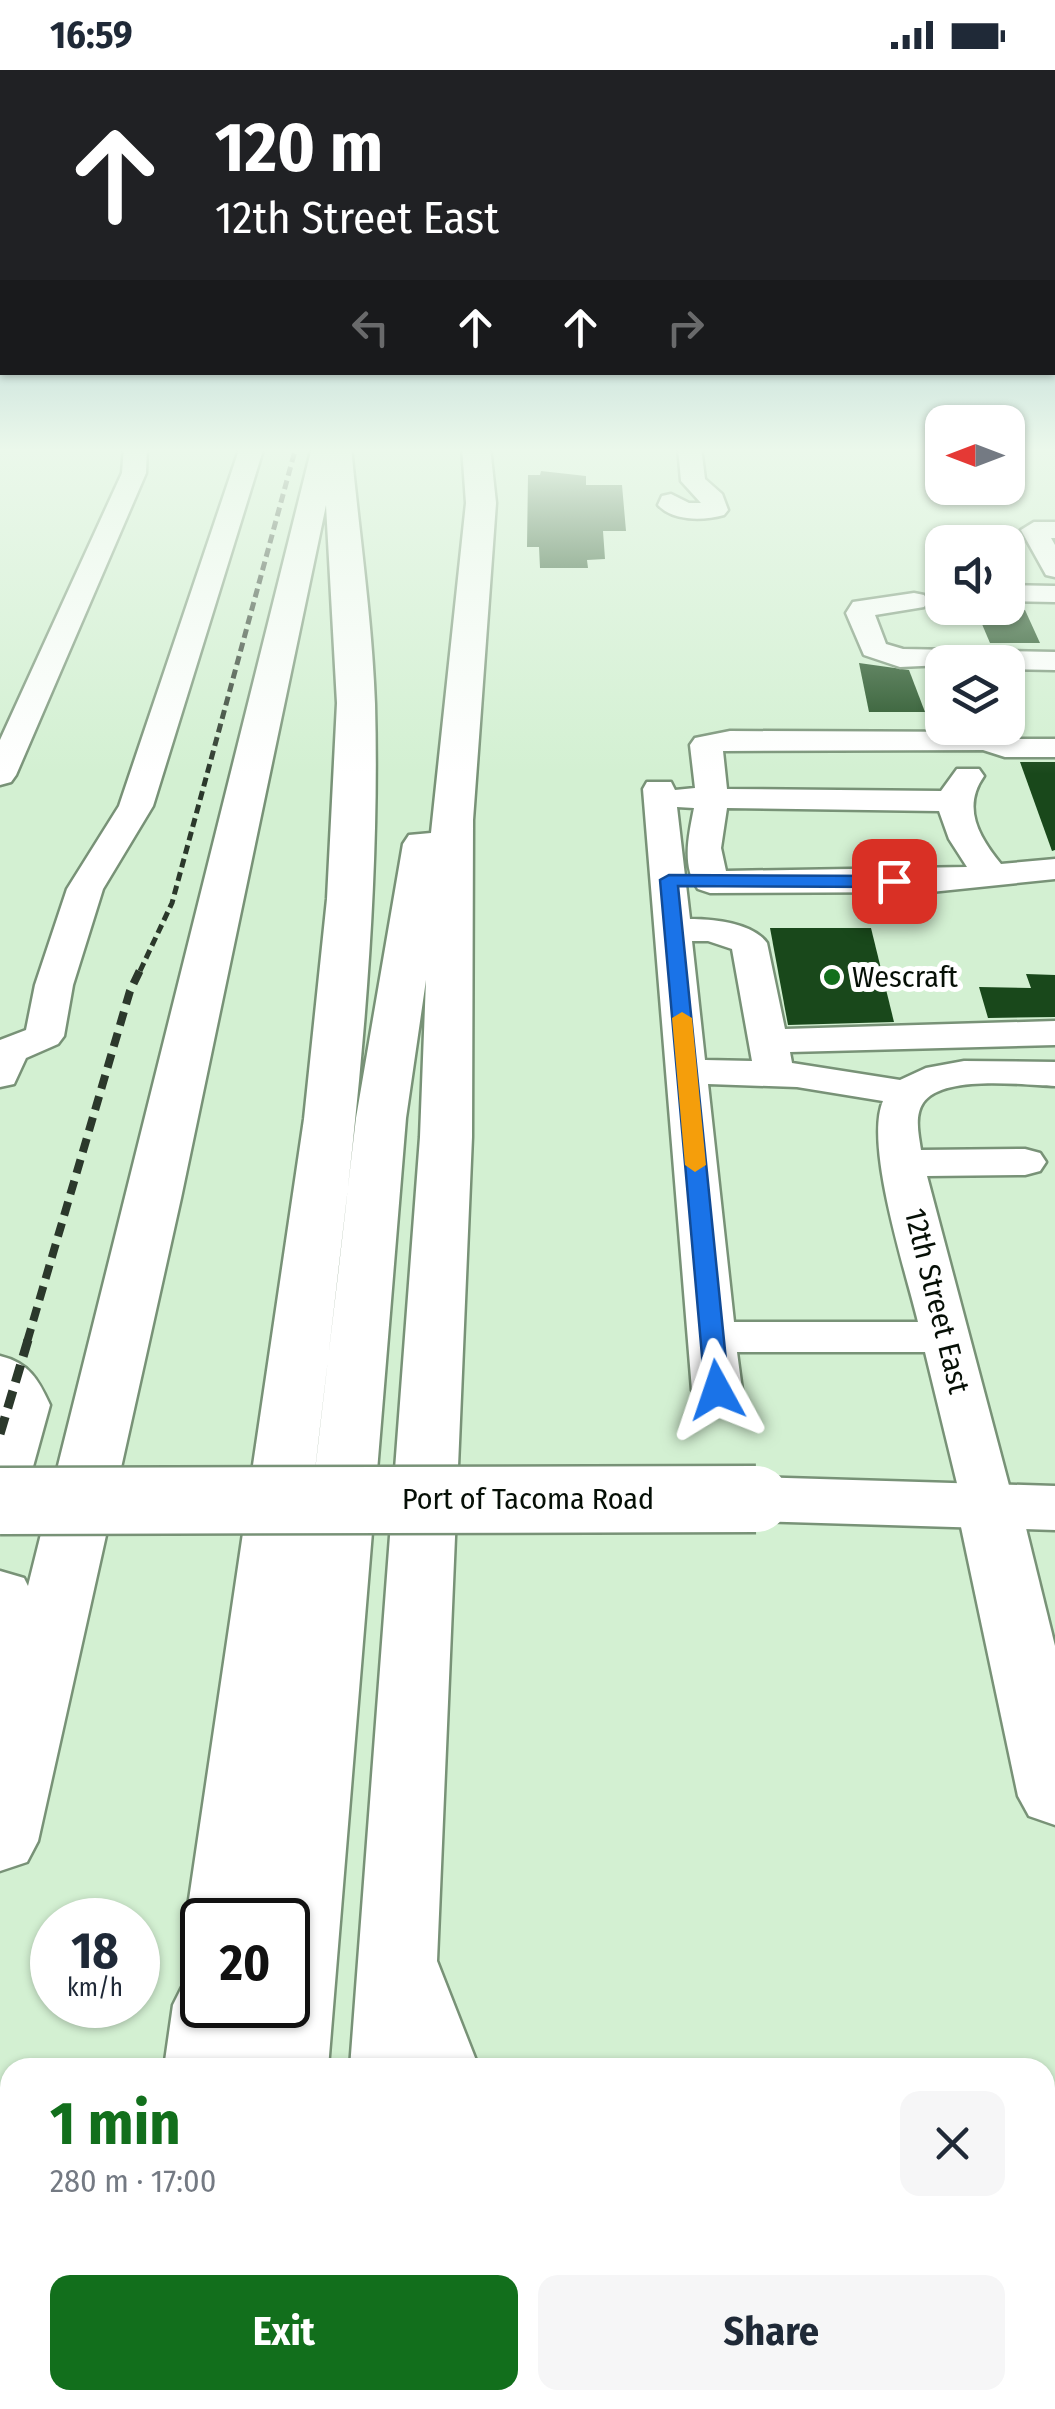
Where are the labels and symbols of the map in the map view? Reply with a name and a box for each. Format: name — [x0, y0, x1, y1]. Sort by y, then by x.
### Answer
north arrow — [925, 405, 1025, 505]
pin — [852, 839, 937, 924]
place label: Wescraft — [852, 959, 958, 995]
marker: Wescraft — [821, 966, 843, 988]
street label: 12th Street East — [897, 1205, 977, 1397]
position arrow — [665, 1338, 769, 1442]
street label: Port of Tacoma Road — [402, 1481, 654, 1517]
speed limit sign: 20 — [180, 1898, 310, 2028]

